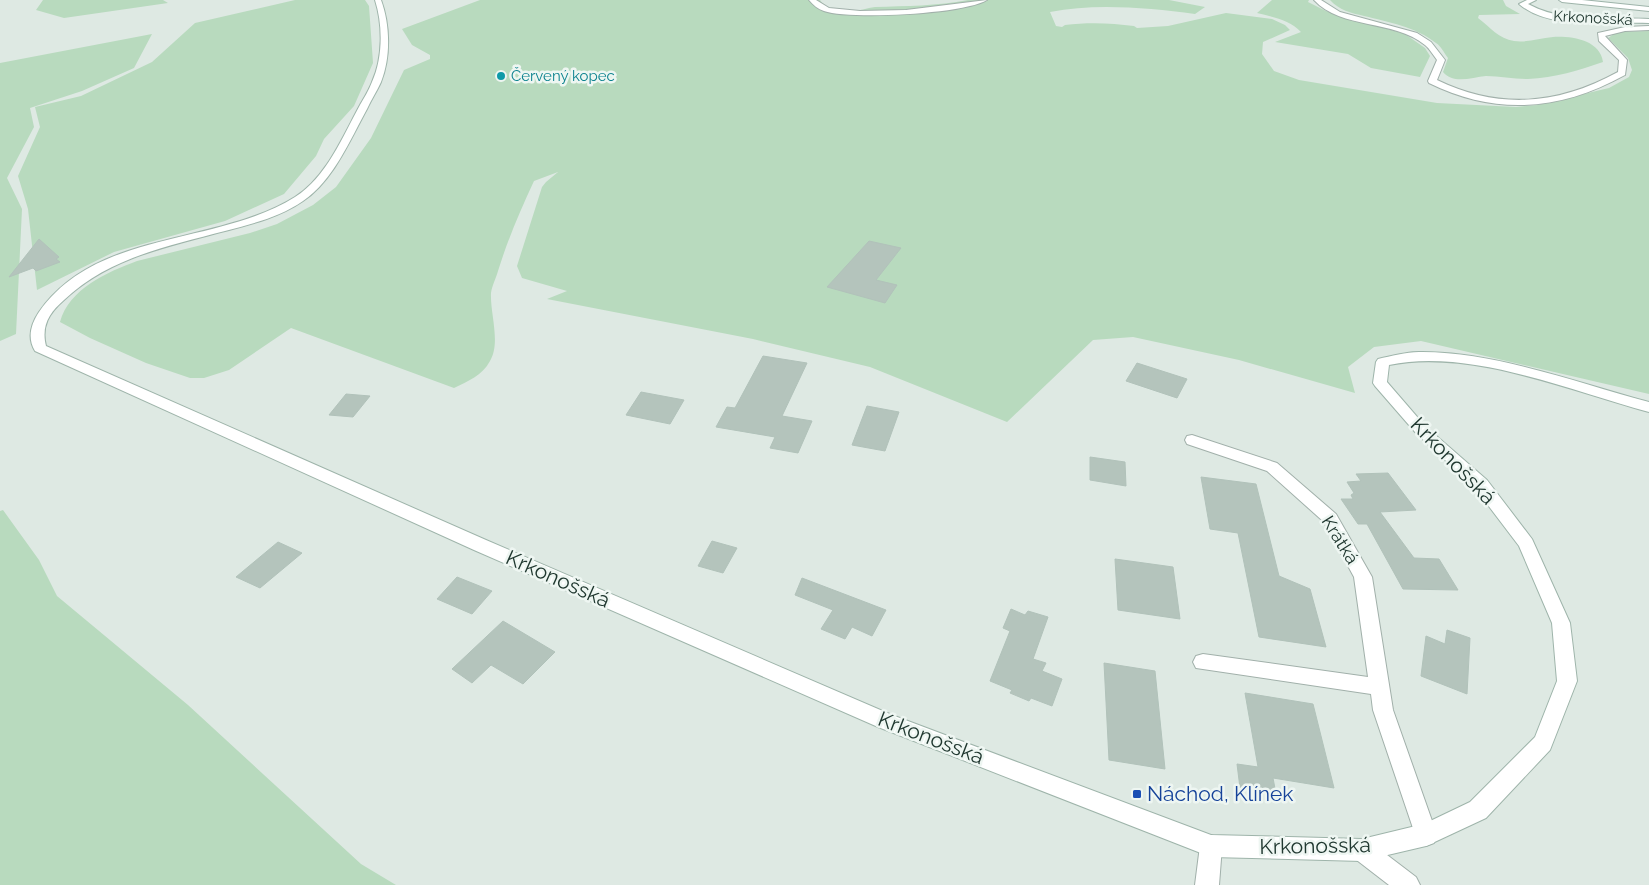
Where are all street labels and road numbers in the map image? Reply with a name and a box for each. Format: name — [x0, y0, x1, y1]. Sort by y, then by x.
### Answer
street label: Krkonošská — [1553, 7, 1633, 29]
street label: Krkonošská — [1406, 412, 1501, 509]
street label: Krátká — [1317, 512, 1363, 568]
street label: Krkonošská — [502, 544, 614, 613]
street label: Krkonošská — [875, 706, 988, 769]
street label: Krkonošská — [1259, 832, 1371, 859]

